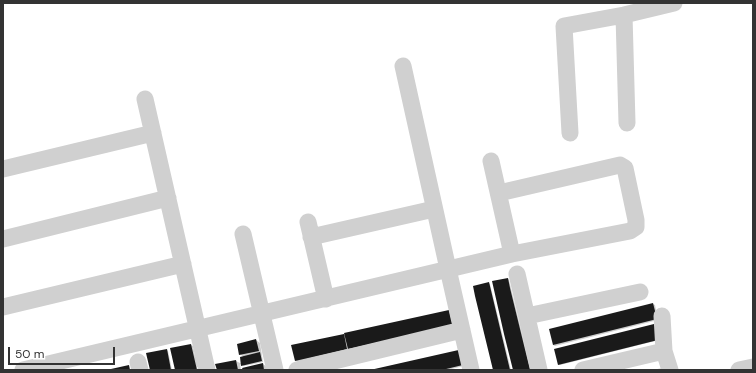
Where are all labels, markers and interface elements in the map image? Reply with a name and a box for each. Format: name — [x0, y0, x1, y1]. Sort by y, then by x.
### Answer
scale bar — [10, 339, 117, 365]
text: 50 m — [15, 346, 44, 362]

